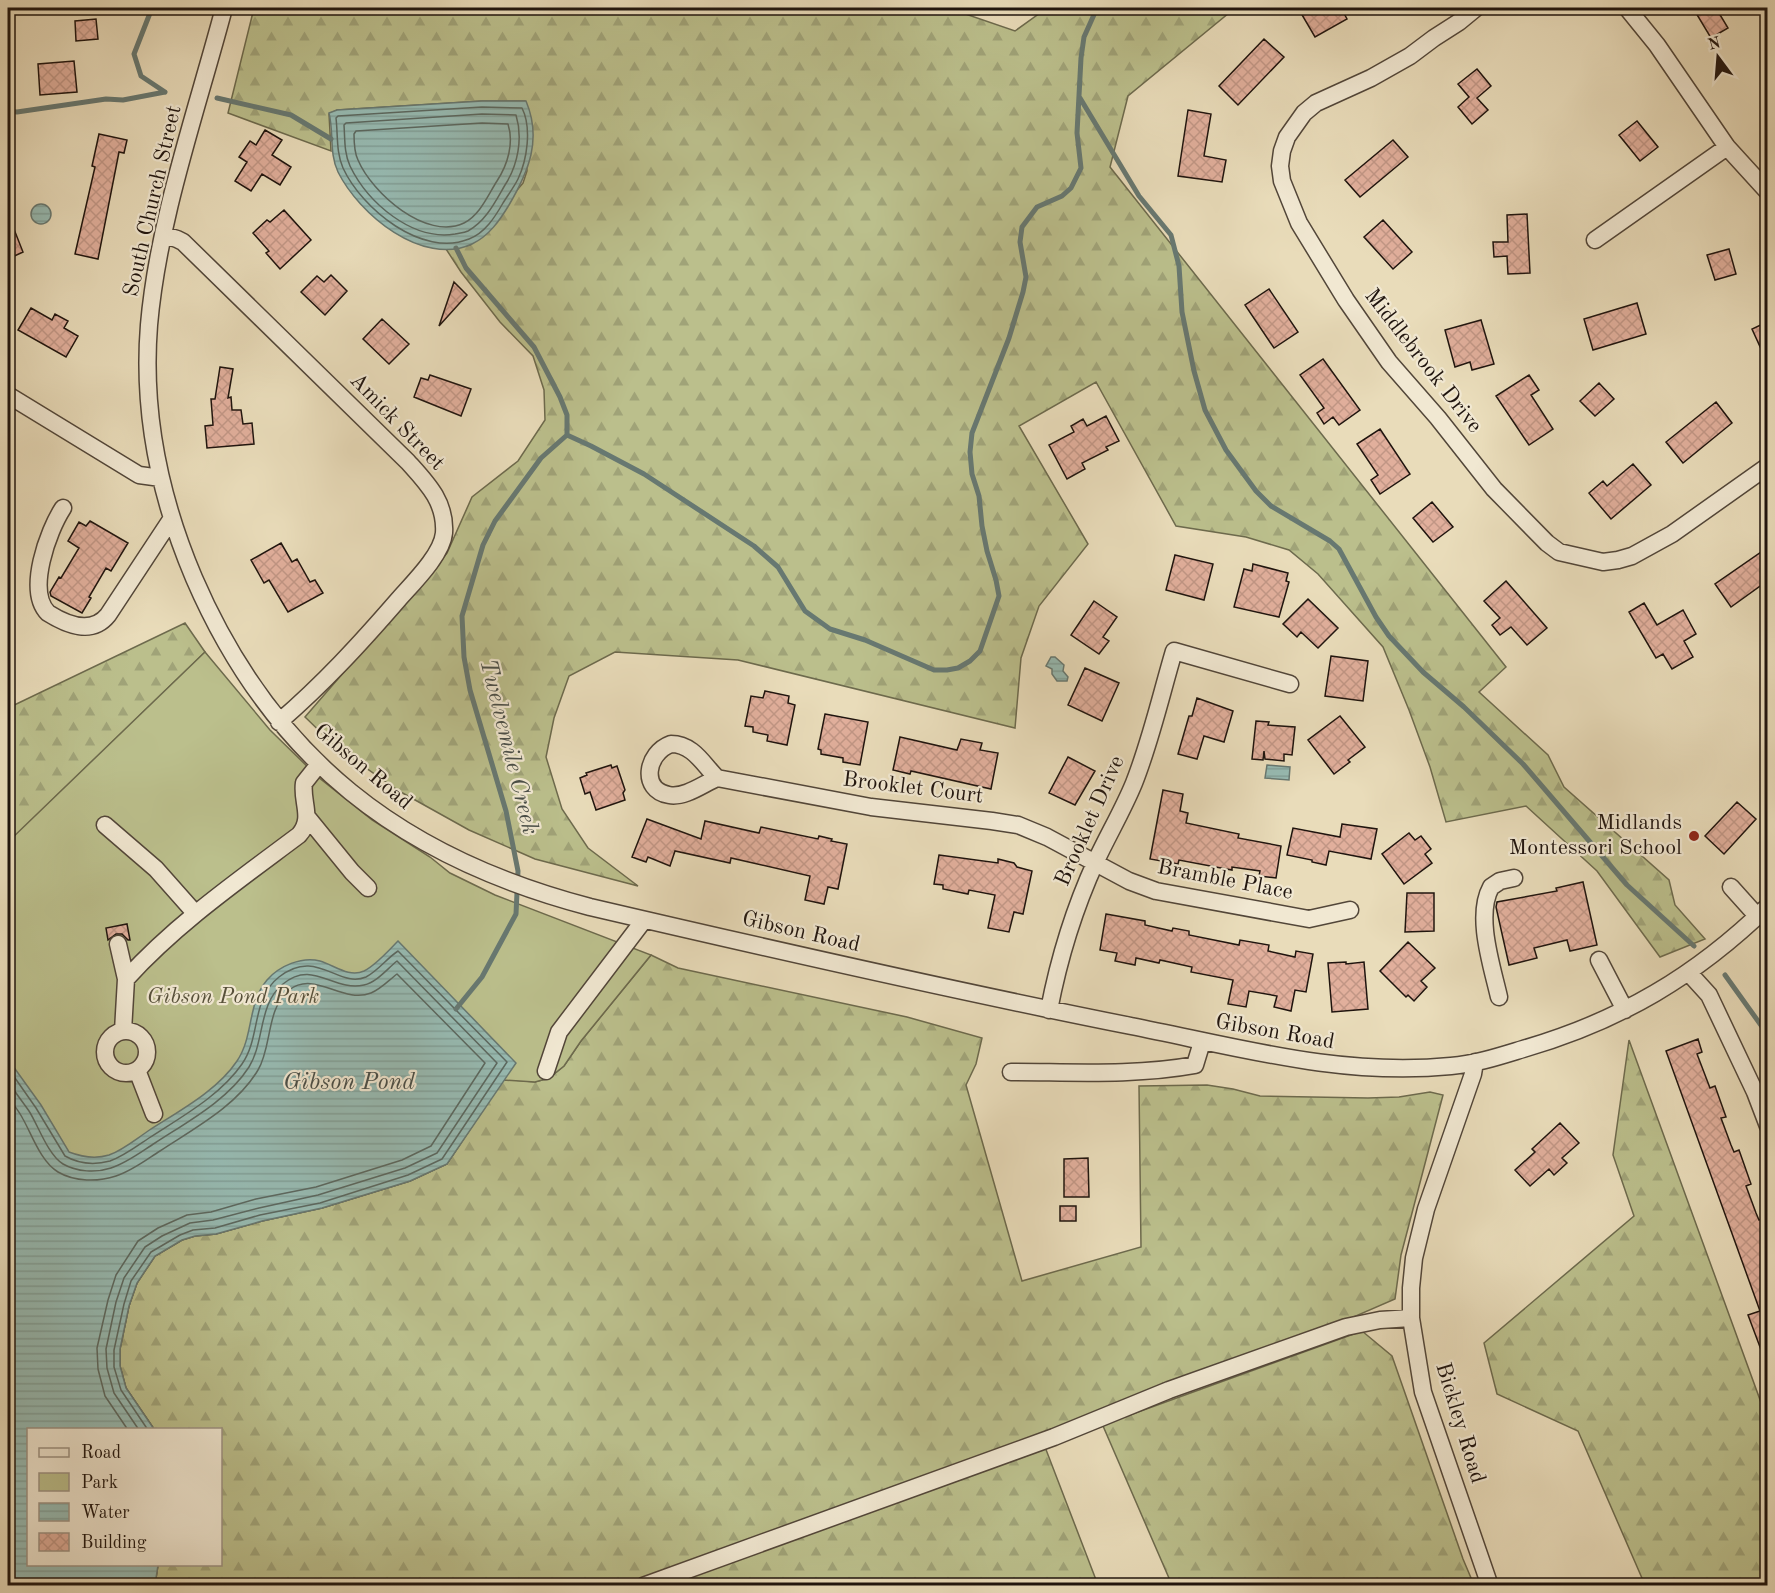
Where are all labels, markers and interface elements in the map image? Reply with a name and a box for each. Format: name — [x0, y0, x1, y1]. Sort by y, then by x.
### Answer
north arrow — [1688, 27, 1748, 87]
text: N — [1706, 35, 1723, 54]
street label: South Church Street — [120, 103, 186, 299]
street label: Middlebrook Drive — [1360, 285, 1486, 437]
street label: Amick Street — [345, 369, 449, 475]
water label: Twelvemile Creek — [475, 657, 541, 837]
street label: Gibson Road — [310, 720, 416, 814]
street label: Brooklet Drive — [1051, 752, 1129, 890]
street label: Brooklet Court — [841, 768, 985, 808]
place label: Midlands Montessori School — [1509, 812, 1682, 859]
marker: Midlands Montessori School — [1687, 829, 1701, 843]
street label: Bramble Place — [1155, 856, 1295, 904]
street label: Gibson Road — [740, 908, 862, 956]
park label: Gibson Pond Park — [147, 986, 320, 1008]
street label: Gibson Road — [1214, 1011, 1336, 1053]
water label: Gibson Pond — [283, 1071, 415, 1095]
street label: Bickley Road — [1431, 1360, 1489, 1486]
legend — [27, 1428, 222, 1566]
text: Road — [81, 1444, 121, 1462]
text: Park — [81, 1474, 118, 1492]
text: Water — [81, 1504, 130, 1522]
text: Building — [81, 1534, 147, 1552]

